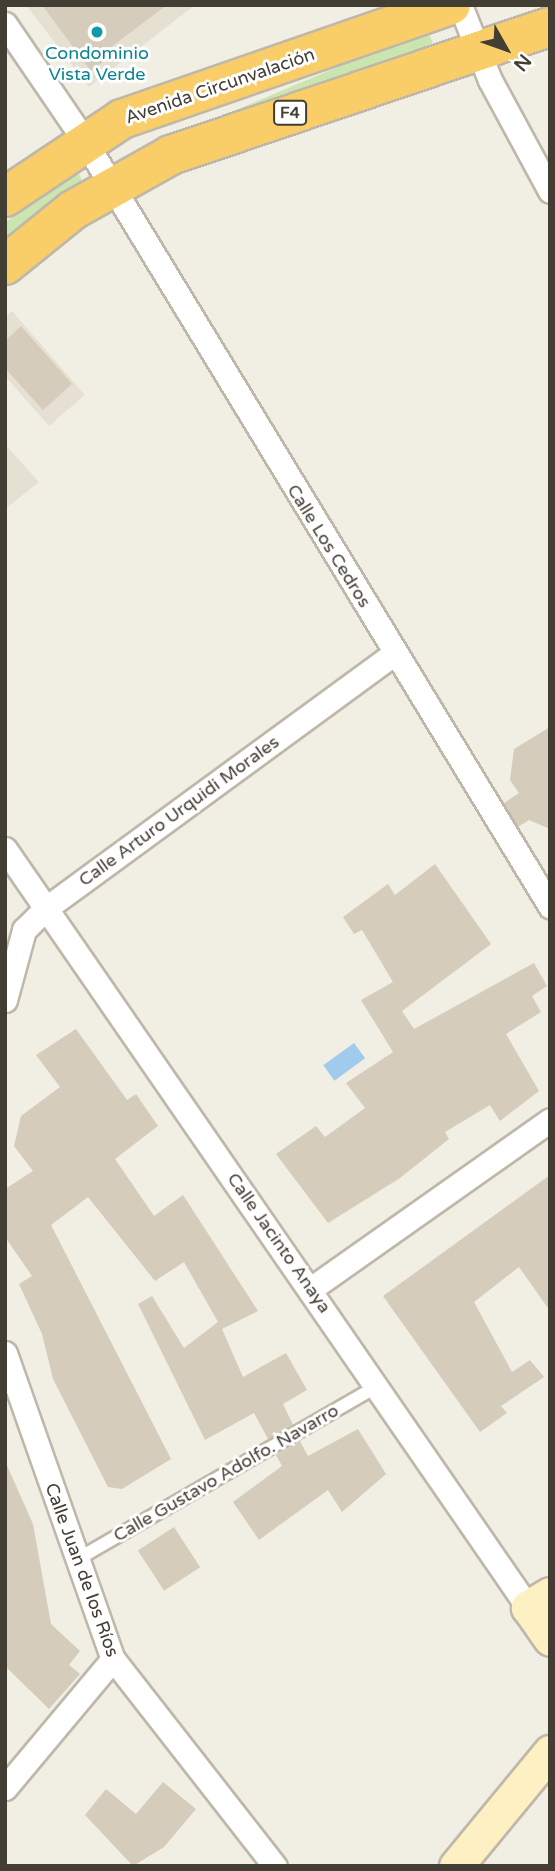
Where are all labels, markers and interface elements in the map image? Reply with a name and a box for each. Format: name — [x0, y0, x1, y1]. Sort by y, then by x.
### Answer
north arrow — [471, 14, 541, 84]
marker: Condominio Vista Verde — [89, 24, 105, 40]
place label: Condominio Vista Verde — [45, 43, 149, 86]
street label: Avenida Circunvalación — [122, 43, 318, 129]
text: N — [509, 50, 535, 75]
road number: F4 — [272, 100, 308, 125]
street label: Calle Los Cedros — [282, 480, 376, 612]
street label: Calle Arturo Urquidi Morales — [75, 731, 283, 891]
street label: Calle Jacinto Anaya — [223, 1169, 335, 1317]
street label: Calle Gustavo Adolfo. Navarro — [110, 1400, 342, 1546]
street label: Calle Juan de los Ríos — [40, 1480, 124, 1660]

